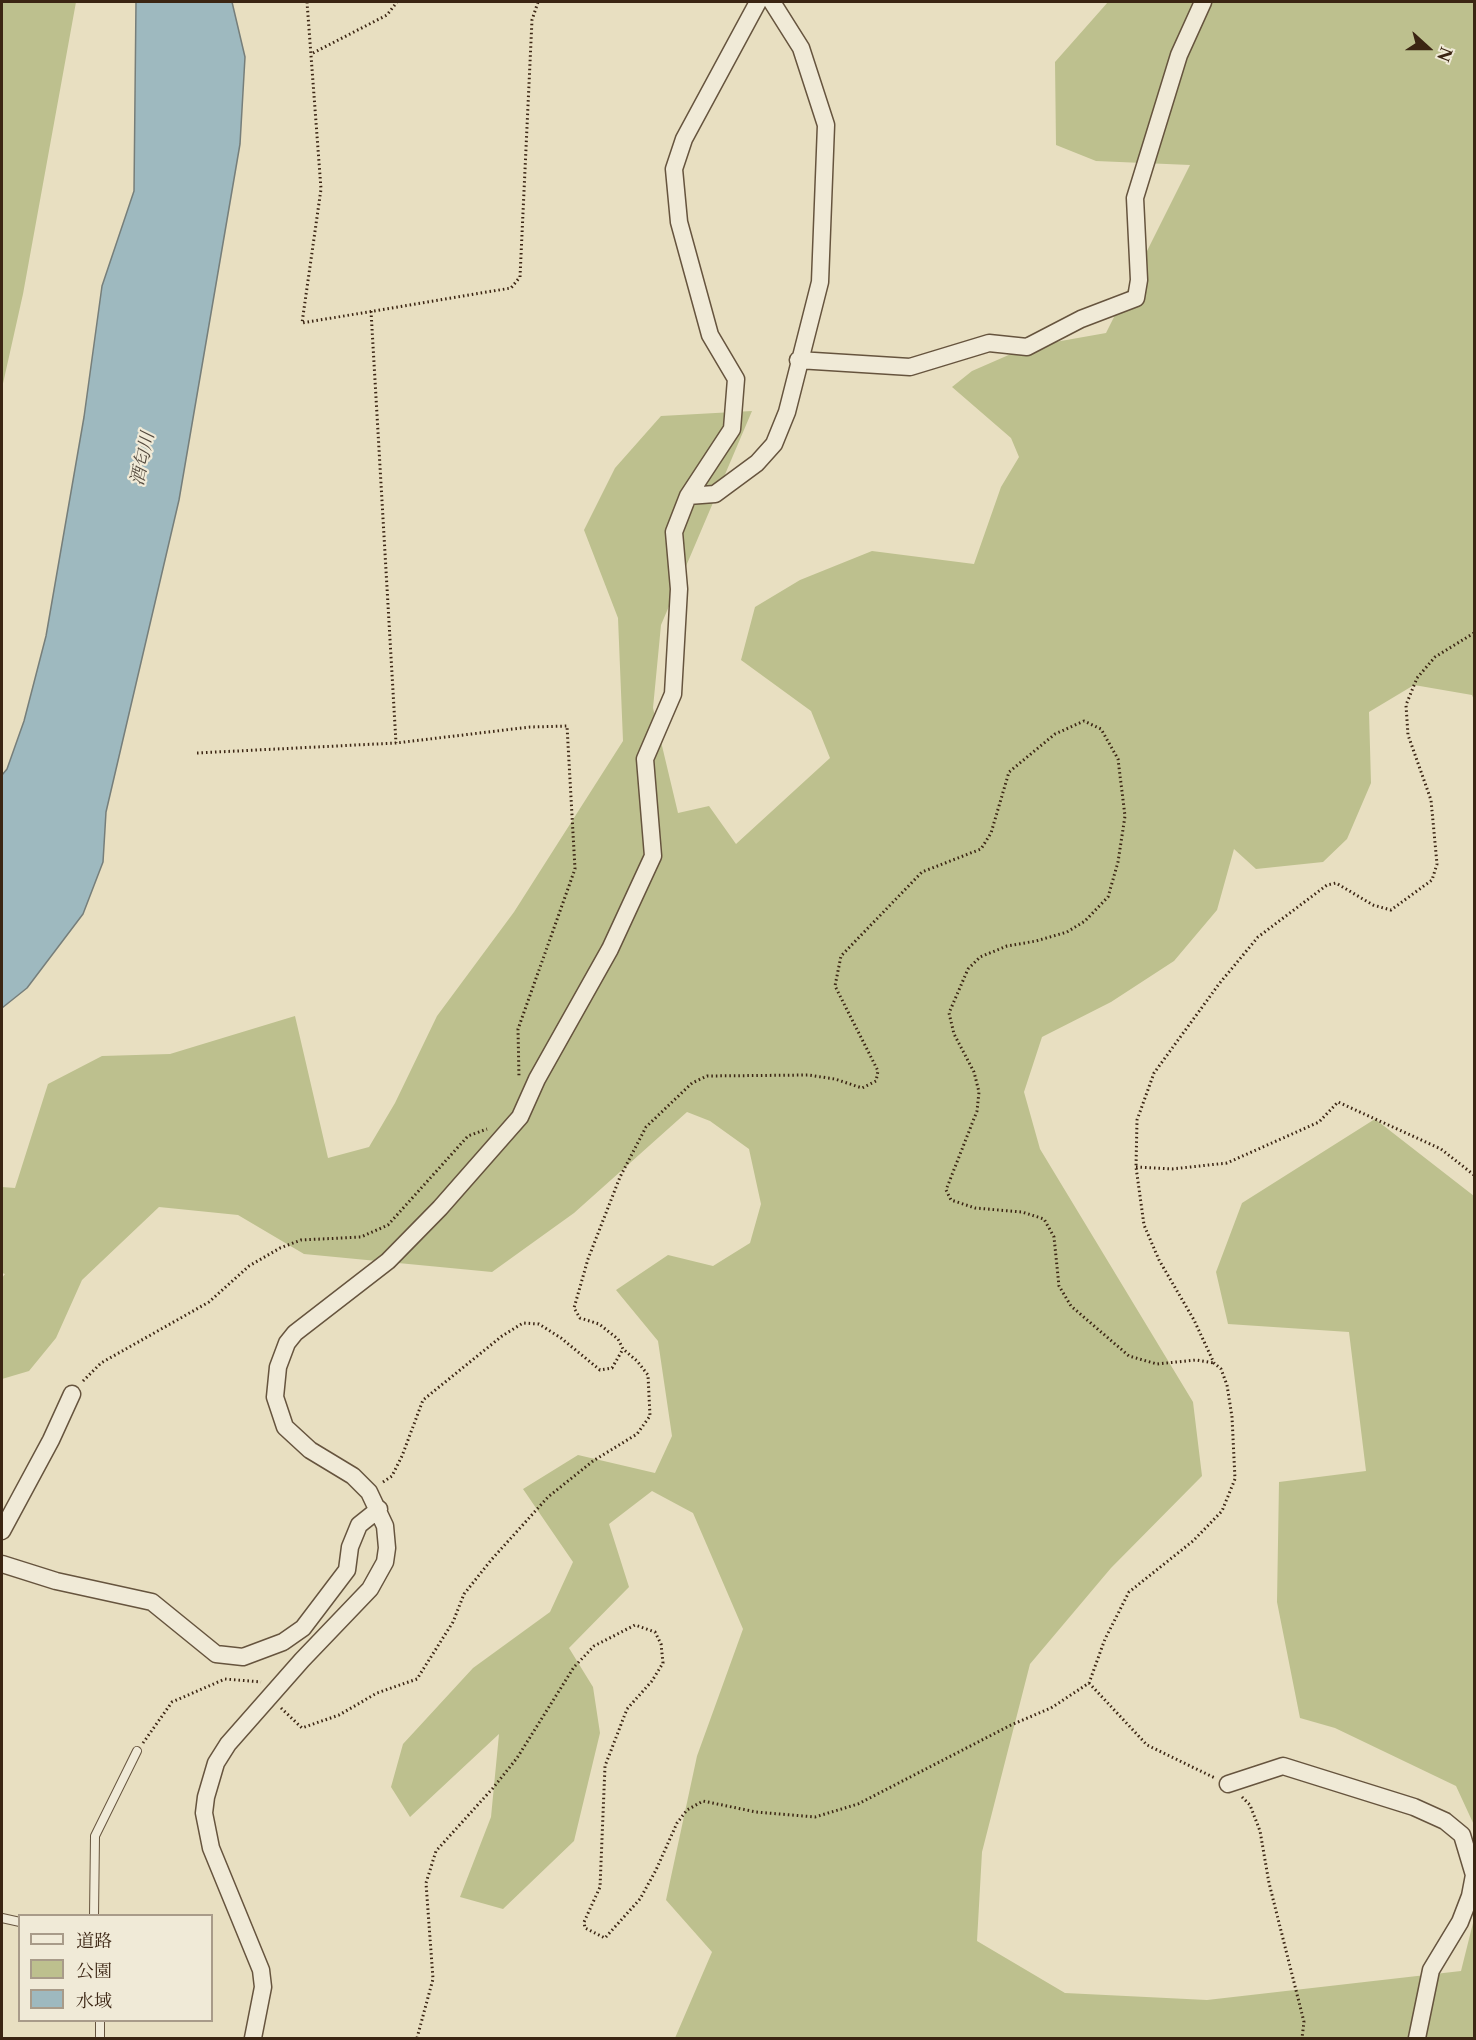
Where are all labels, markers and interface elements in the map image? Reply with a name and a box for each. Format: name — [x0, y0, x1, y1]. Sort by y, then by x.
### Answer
north arrow — [1398, 18, 1458, 78]
text: N — [1433, 44, 1457, 65]
water label: 酒匂川 — [127, 430, 159, 488]
legend — [18, 1914, 213, 2022]
text: 道路 — [76, 1930, 112, 1952]
text: 公園 — [76, 1960, 112, 1982]
text: 水域 — [76, 1990, 112, 2012]

